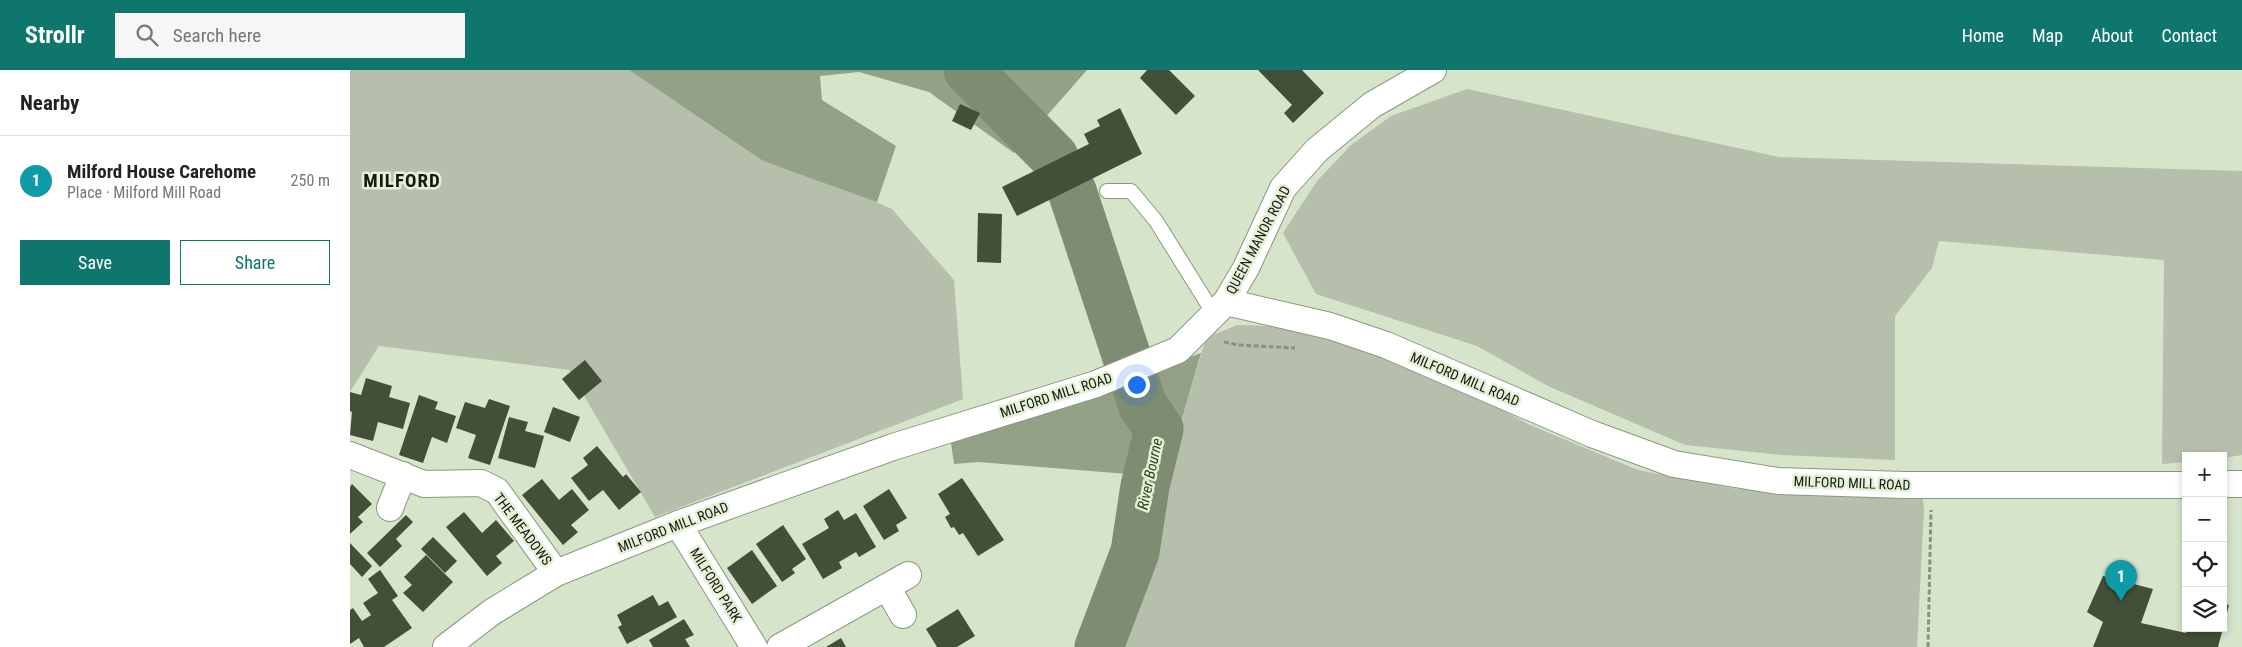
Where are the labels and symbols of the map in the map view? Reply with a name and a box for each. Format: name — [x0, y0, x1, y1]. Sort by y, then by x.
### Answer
district label: MILFORD — [363, 169, 441, 192]
street label: QUEEN MANOR ROAD — [1223, 183, 1293, 297]
street label: MILFORD MILL ROAD — [1408, 349, 1522, 409]
street label: MILFORD MILL ROAD — [998, 369, 1114, 421]
your location — [1124, 372, 1150, 398]
water label: River Bourne — [1134, 437, 1166, 511]
street label: MILFORD MILL ROAD — [1793, 473, 1911, 493]
street label: THE MEADOWS — [491, 490, 555, 568]
street label: MILFORD MILL ROAD — [616, 499, 730, 555]
street label: MILFORD PARK — [687, 545, 745, 625]
pin: 1 — [2105, 560, 2137, 601]

